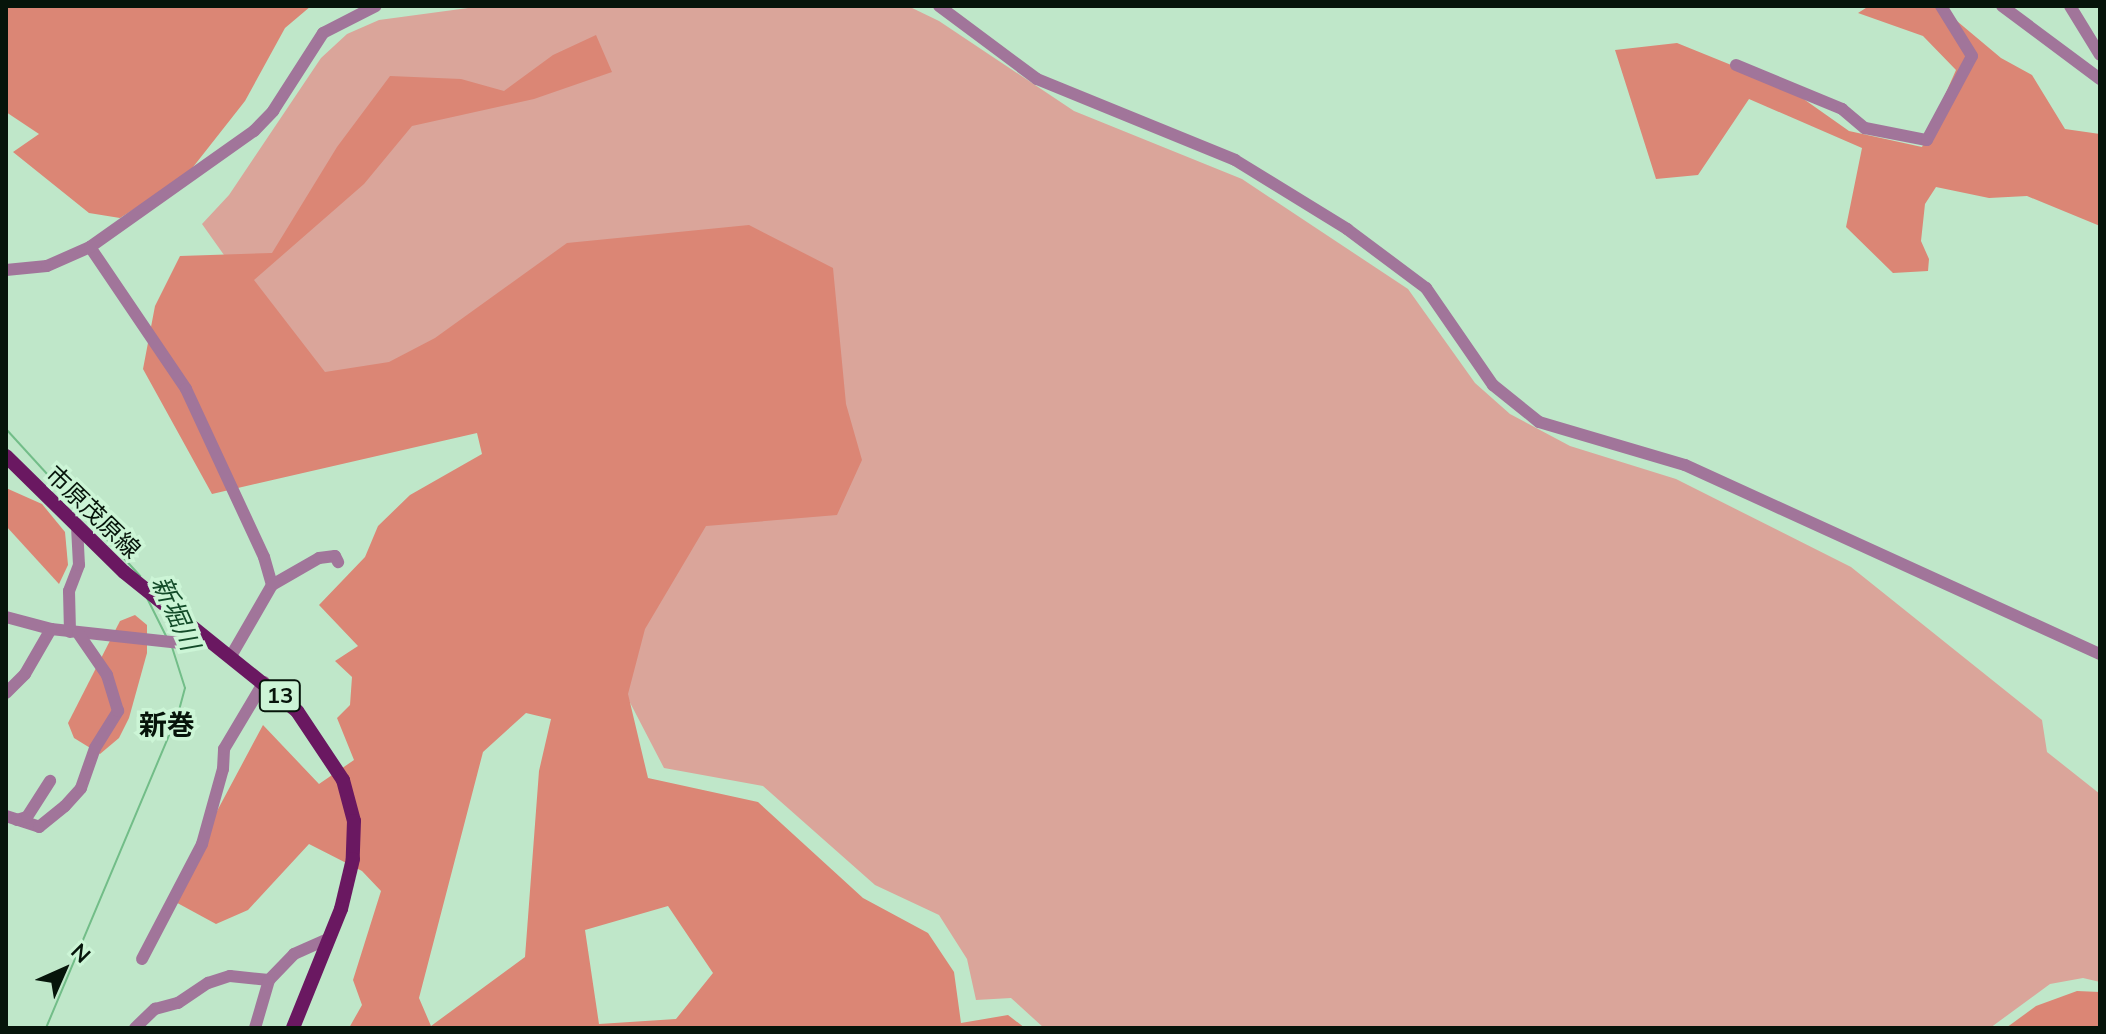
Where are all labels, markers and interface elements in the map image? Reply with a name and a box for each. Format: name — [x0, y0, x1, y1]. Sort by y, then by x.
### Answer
street label: 市原茂原線 — [40, 460, 146, 564]
water label: 新堀川 — [146, 571, 206, 655]
road number: 13 — [258, 678, 302, 714]
district label: 新巻 — [139, 708, 195, 742]
north arrow — [24, 930, 104, 1010]
text: N — [65, 937, 97, 969]

